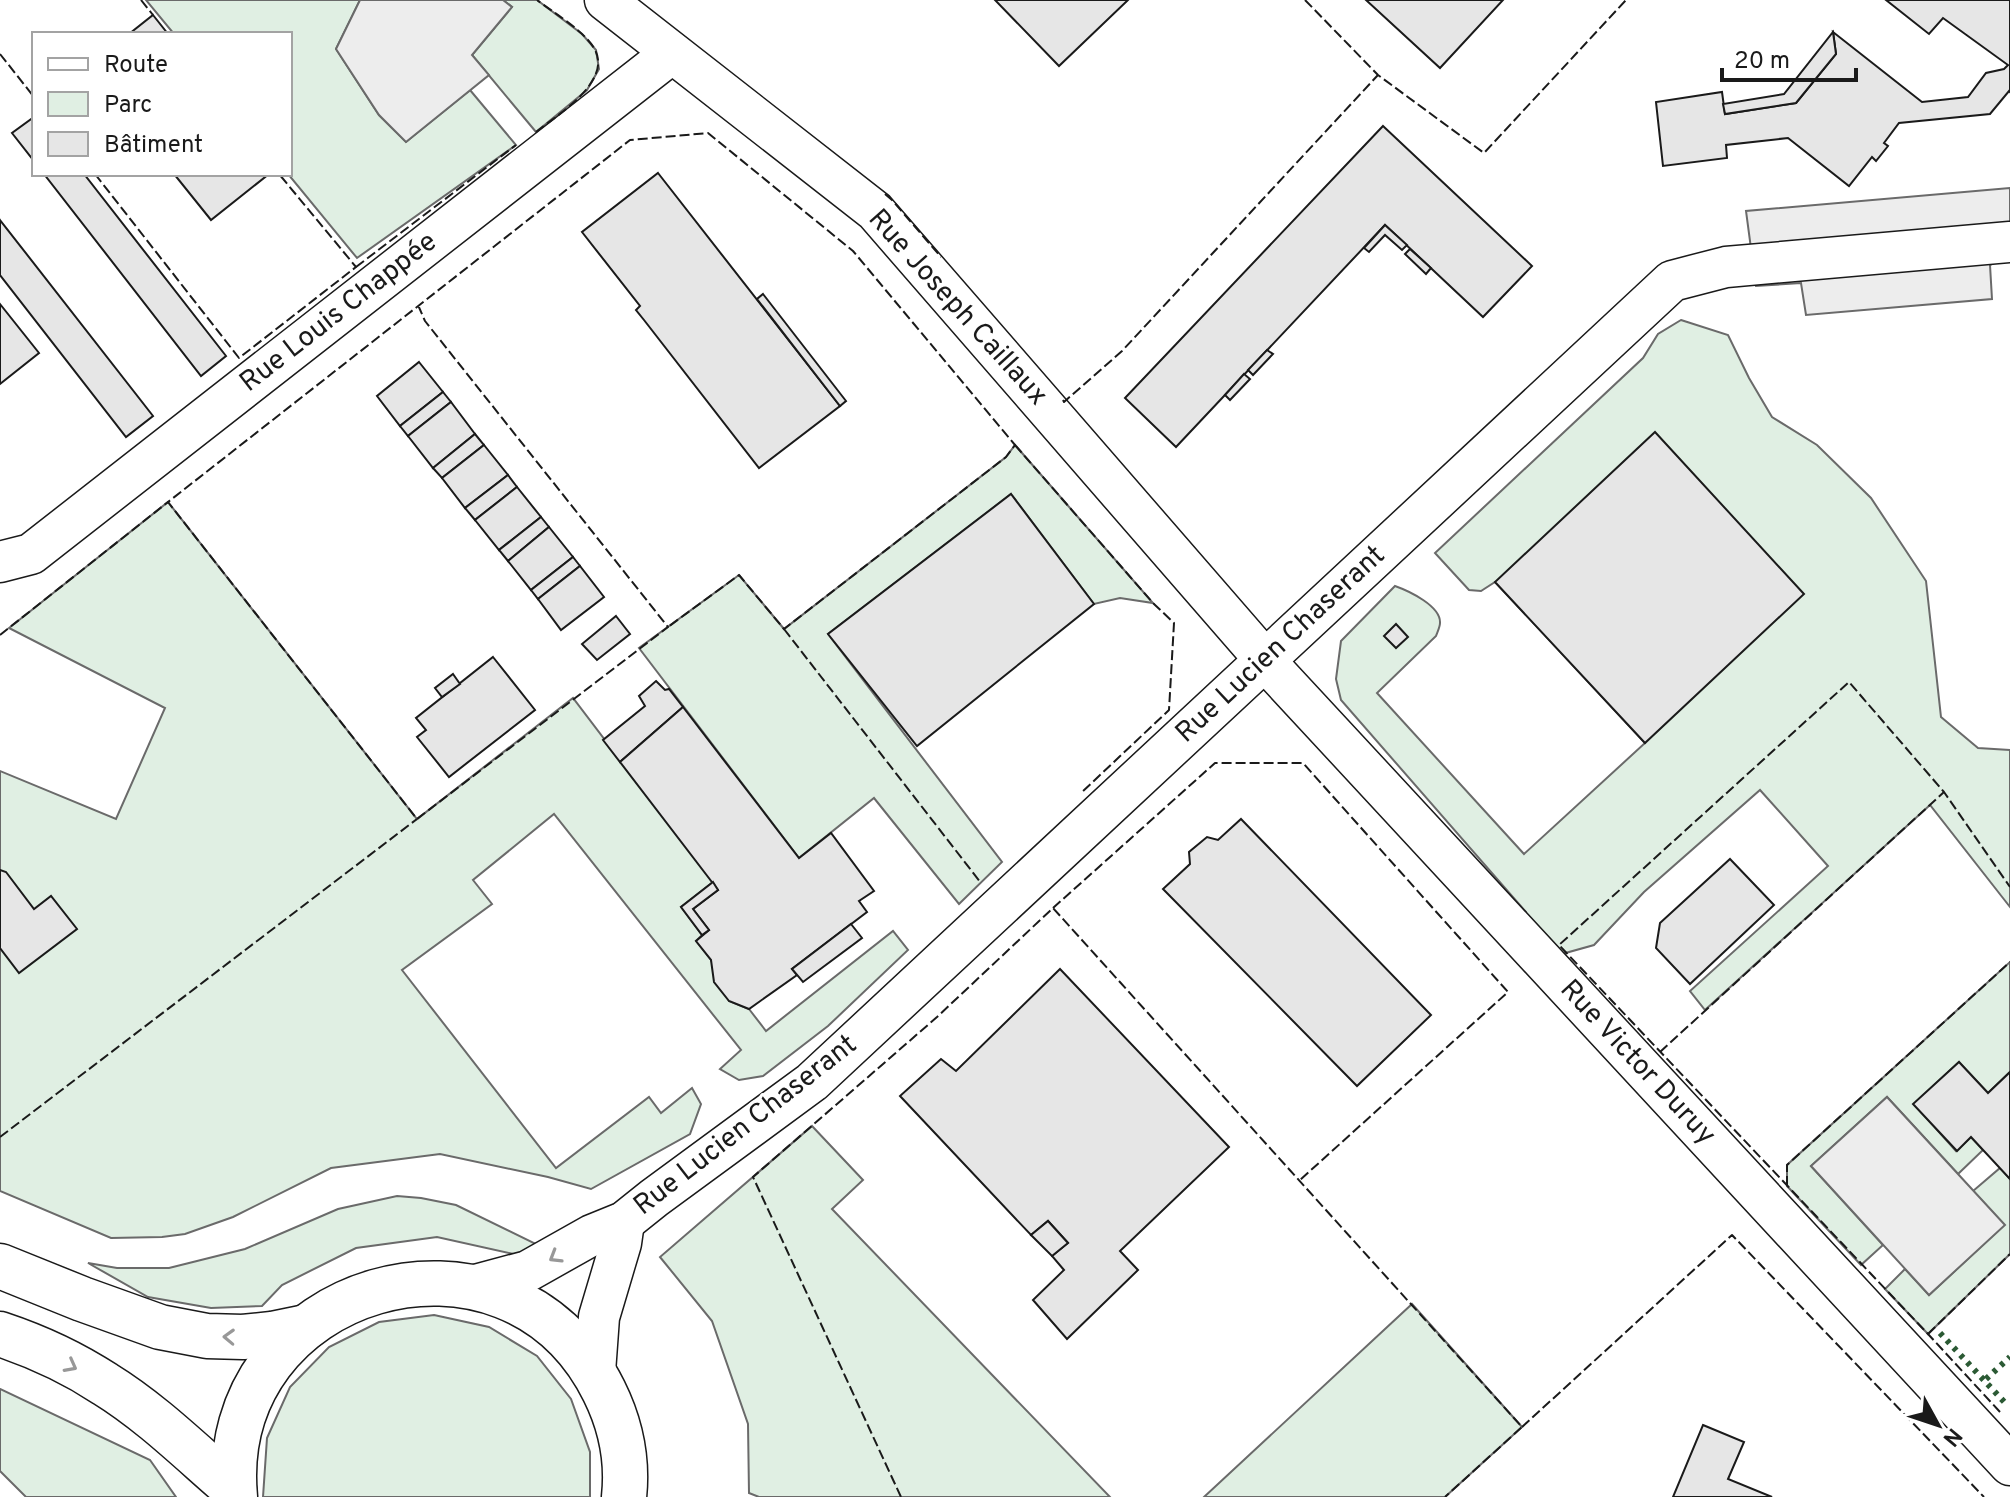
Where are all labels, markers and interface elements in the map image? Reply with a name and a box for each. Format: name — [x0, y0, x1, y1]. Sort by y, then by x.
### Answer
legend — [32, 32, 292, 176]
scale bar — [1722, 32, 1856, 82]
text: 20 m — [1734, 47, 1790, 77]
text: Route — [104, 51, 168, 81]
text: Parc — [104, 91, 152, 121]
text: Bâtiment — [104, 131, 203, 161]
street label: Rue Joseph Caillaux — [859, 202, 1055, 414]
street label: Rue Louis Chappée — [233, 225, 445, 401]
street label: Rue Lucien Chaserant — [1169, 538, 1393, 752]
street label: Rue Victor Duruy — [1551, 973, 1723, 1153]
street label: Rue Lucien Chaserant — [627, 1028, 865, 1224]
one-way arrow — [549, 1247, 564, 1263]
one-way arrow — [222, 1328, 235, 1345]
one-way arrow — [62, 1356, 77, 1371]
north arrow — [1898, 1385, 1978, 1465]
text: N — [1936, 1422, 1967, 1451]

